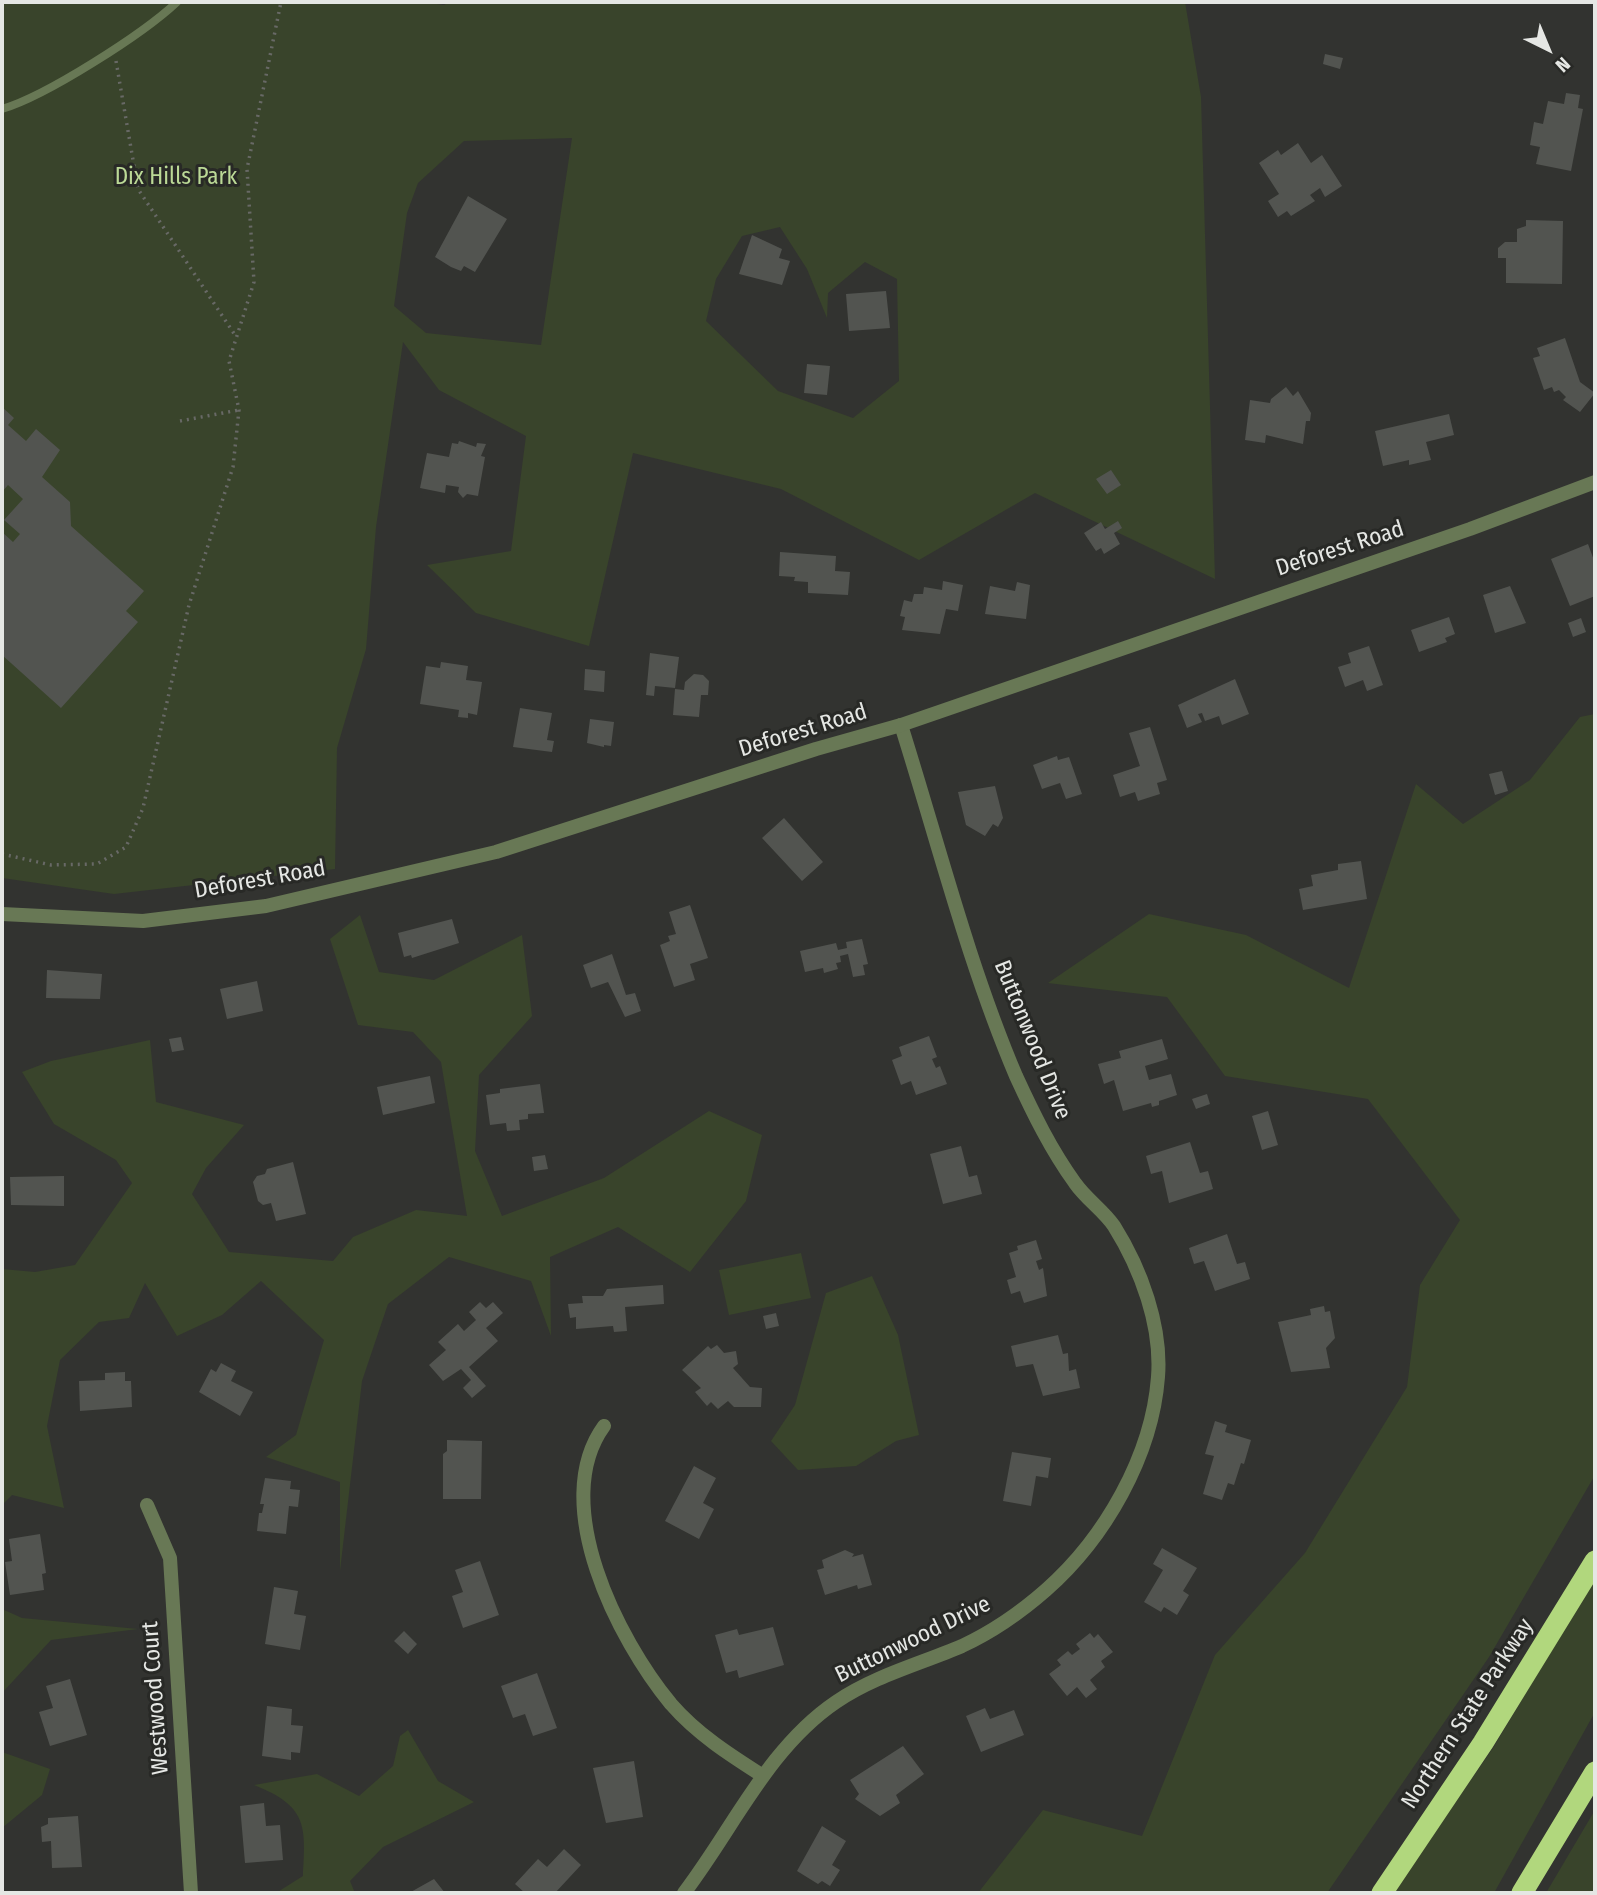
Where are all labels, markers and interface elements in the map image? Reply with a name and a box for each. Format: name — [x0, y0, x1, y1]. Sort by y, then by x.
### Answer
north arrow — [1513, 14, 1583, 84]
text: N — [1551, 52, 1575, 77]
park label: Dix Hills Park — [115, 164, 237, 192]
street label: Deforest Road — [1273, 515, 1407, 583]
street label: Deforest Road — [735, 698, 871, 764]
street label: Deforest Road — [192, 855, 328, 905]
street label: Buttonwood Drive — [988, 956, 1076, 1124]
street label: Buttonwood Drive — [831, 1591, 995, 1689]
street label: Northern State Parkway — [1396, 1614, 1540, 1814]
street label: Westwood Court — [137, 1620, 175, 1776]

